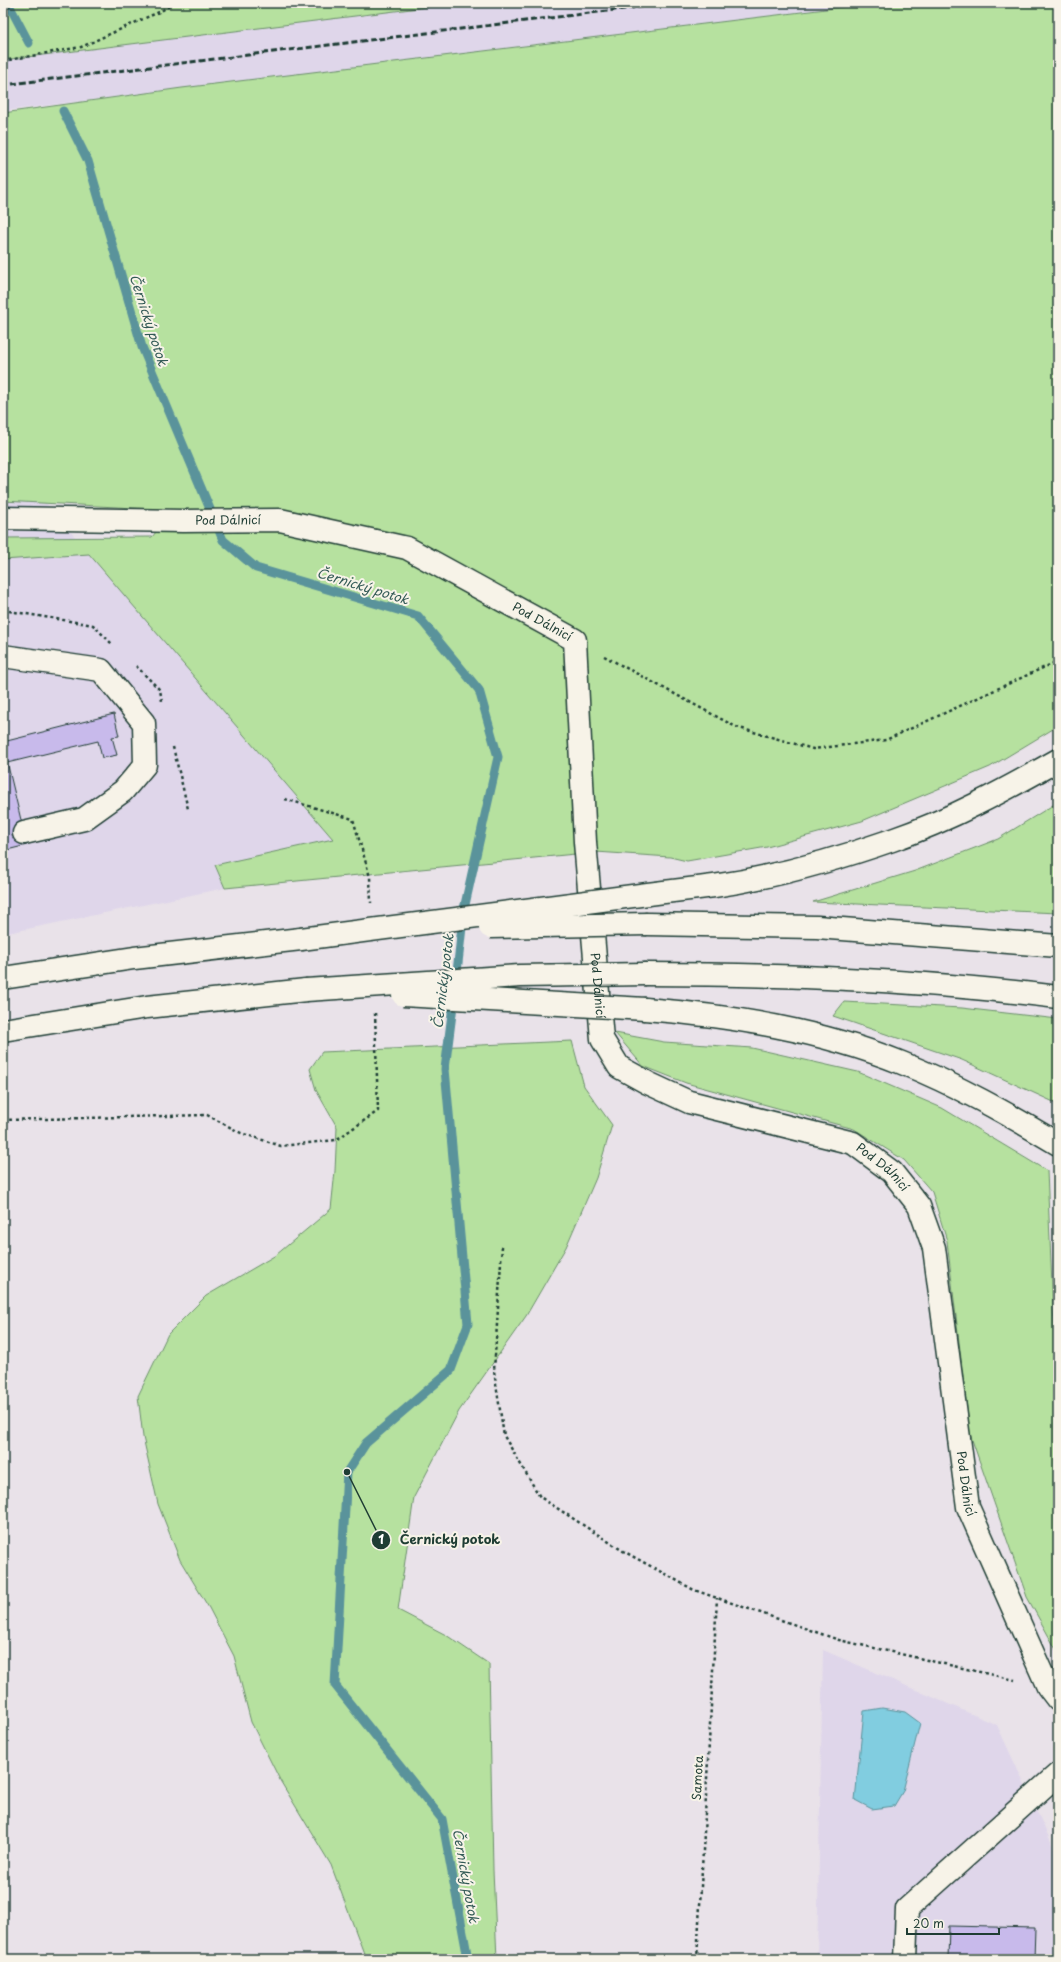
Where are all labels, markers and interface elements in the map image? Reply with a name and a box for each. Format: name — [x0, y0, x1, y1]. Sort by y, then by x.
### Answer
water label: Černický potok — [126, 272, 174, 369]
street label: Pod Dálnicí — [195, 510, 261, 529]
water label: Černický potok — [315, 562, 412, 609]
street label: Pod Dálnicí — [509, 597, 576, 645]
water label: Černický potok — [427, 932, 458, 1029]
street label: Pod Dálnicí — [587, 952, 610, 1019]
street label: Pod Dálnicí — [852, 1138, 914, 1195]
street label: Pod Dálnicí — [953, 1450, 981, 1519]
callout: Černický potok — [371, 1527, 509, 1552]
text: Černický potok — [400, 1529, 500, 1548]
text: 1 — [378, 1530, 384, 1548]
street label: Samota — [687, 1755, 707, 1801]
water label: Černický potok — [449, 1827, 484, 1925]
scale bar — [907, 1910, 999, 1936]
text: 20 m — [913, 1914, 944, 1932]

